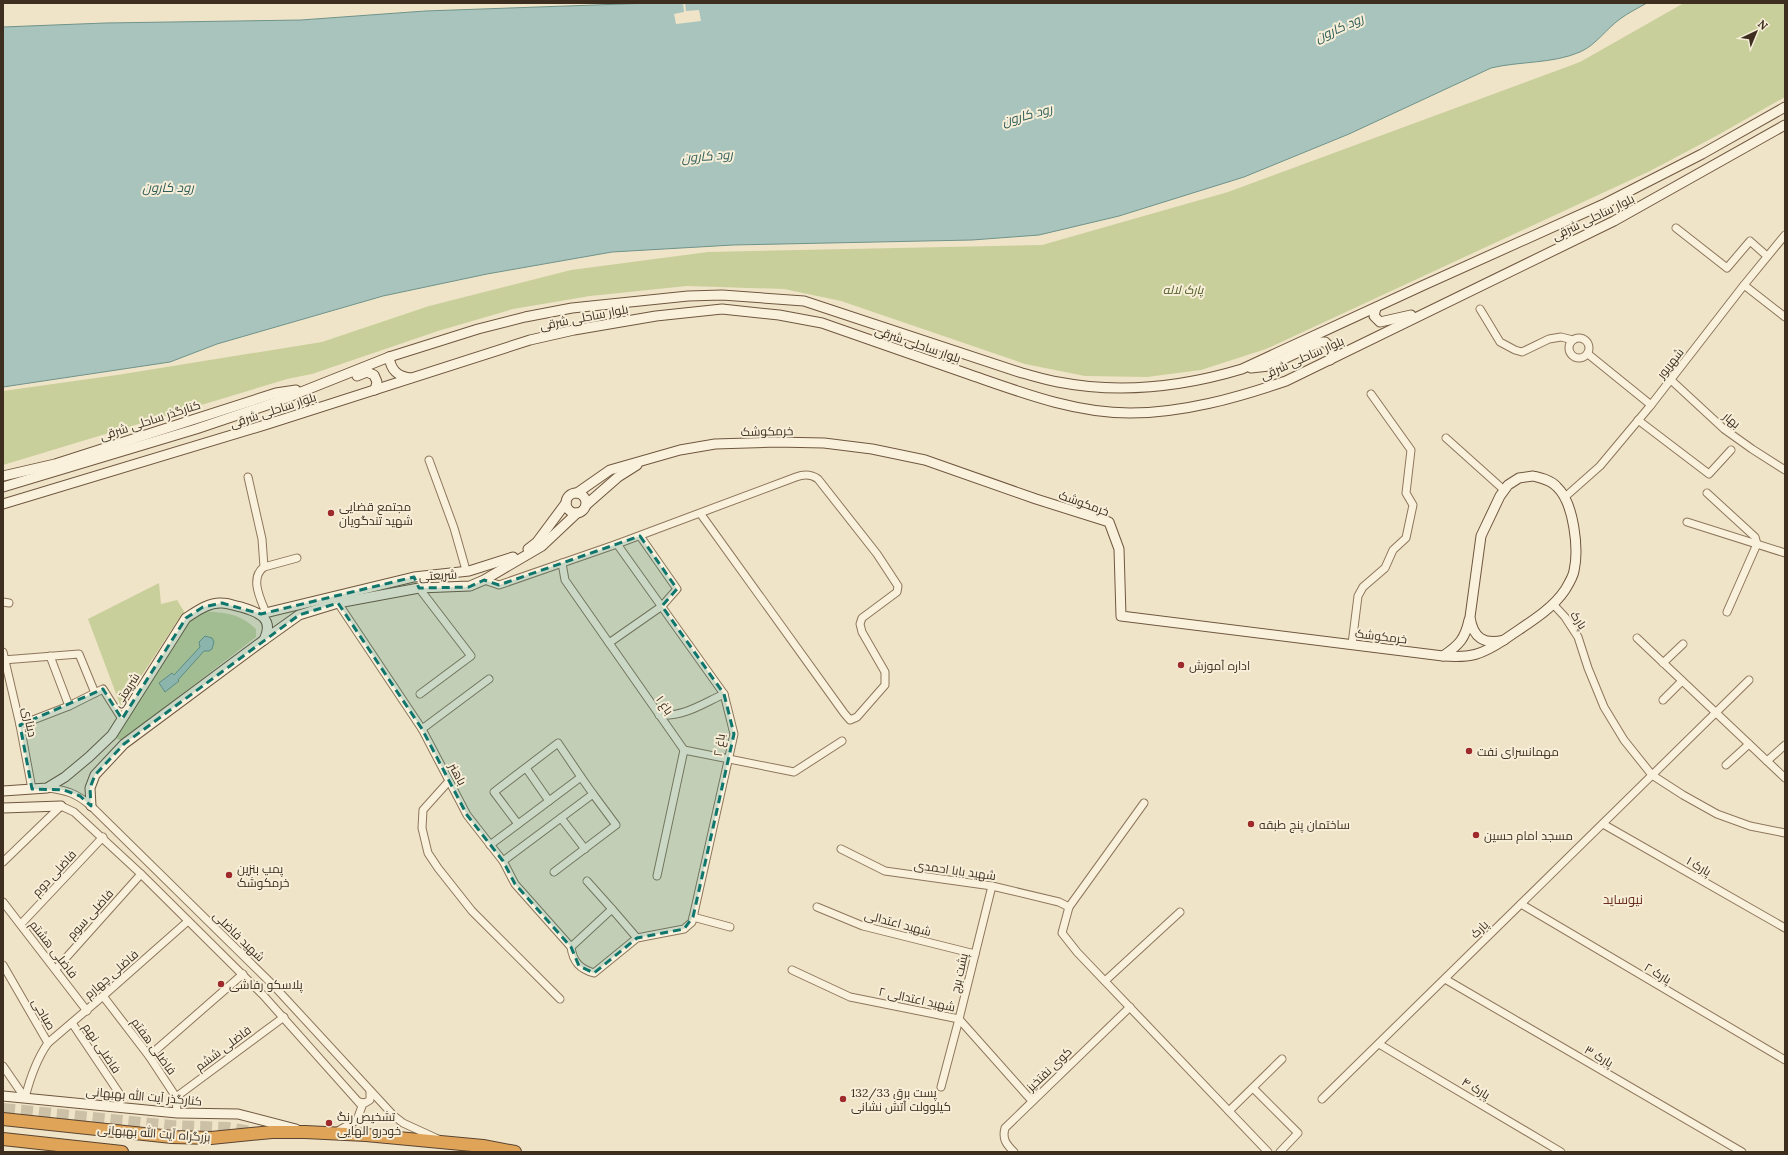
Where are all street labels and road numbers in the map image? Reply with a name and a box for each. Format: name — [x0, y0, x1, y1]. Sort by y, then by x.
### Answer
street label: بلوار ساحلی شرقی — [1549, 191, 1637, 243]
street label: بلوار ساحلی شرقی — [539, 301, 629, 333]
street label: بلوار ساحلی شرقی — [873, 322, 963, 366]
street label: بلوار ساحلی شرقی — [1258, 333, 1346, 383]
street label: شهریور — [1653, 345, 1687, 382]
street label: بلوار ساحلی شرقی — [228, 389, 318, 431]
street label: کنارگذر ساحلی شرقی — [98, 397, 202, 443]
street label: بهار — [1720, 408, 1744, 431]
street label: خرمکوشک — [741, 423, 793, 439]
street label: خرمکوشک — [1057, 487, 1111, 519]
street label: شریعتی — [418, 567, 458, 583]
street label: پارک — [1566, 608, 1591, 634]
street label: خرمکوشک — [1354, 625, 1408, 647]
street label: شریعتی — [109, 670, 143, 710]
street label: باغ ۱ — [652, 692, 677, 718]
street label: دیناری — [20, 706, 40, 738]
street label: باغ ۲ — [710, 733, 729, 758]
street label: باهنر — [445, 759, 470, 788]
street label: فاضلی دوم — [29, 847, 80, 900]
street label: پارک ۱ — [1683, 853, 1715, 881]
street label: شهید بابا احمدی — [913, 857, 997, 883]
street label: فاضلی سوم — [64, 886, 117, 943]
street label: شهید اعتدالی — [863, 907, 933, 939]
street label: شهید فاضلی — [210, 908, 268, 964]
street label: پارک — [1467, 916, 1493, 943]
street label: فاضلی هشتم — [26, 917, 81, 982]
street label: فاضلی چهارم — [81, 946, 142, 1003]
street label: پشت برج — [947, 951, 973, 995]
street label: پارک ۲ — [1641, 959, 1675, 989]
street label: شهید اعتدالی ۲ — [877, 984, 957, 1014]
street label: صباحی — [29, 995, 59, 1033]
street label: فاضلی هفتم — [127, 1015, 180, 1078]
street label: فاضلی نهم — [79, 1020, 124, 1076]
street label: فاضلی ششم — [192, 1022, 255, 1075]
street label: پارک ۳ — [1581, 1042, 1617, 1072]
street label: کوی نفتخیز — [1023, 1044, 1075, 1095]
street label: پارک ۴ — [1458, 1074, 1494, 1104]
street label: کنارگذر آیت الله بهبهانی — [85, 1083, 203, 1109]
street label: بزرگراه آیت الله بهبهانی — [97, 1122, 211, 1144]

